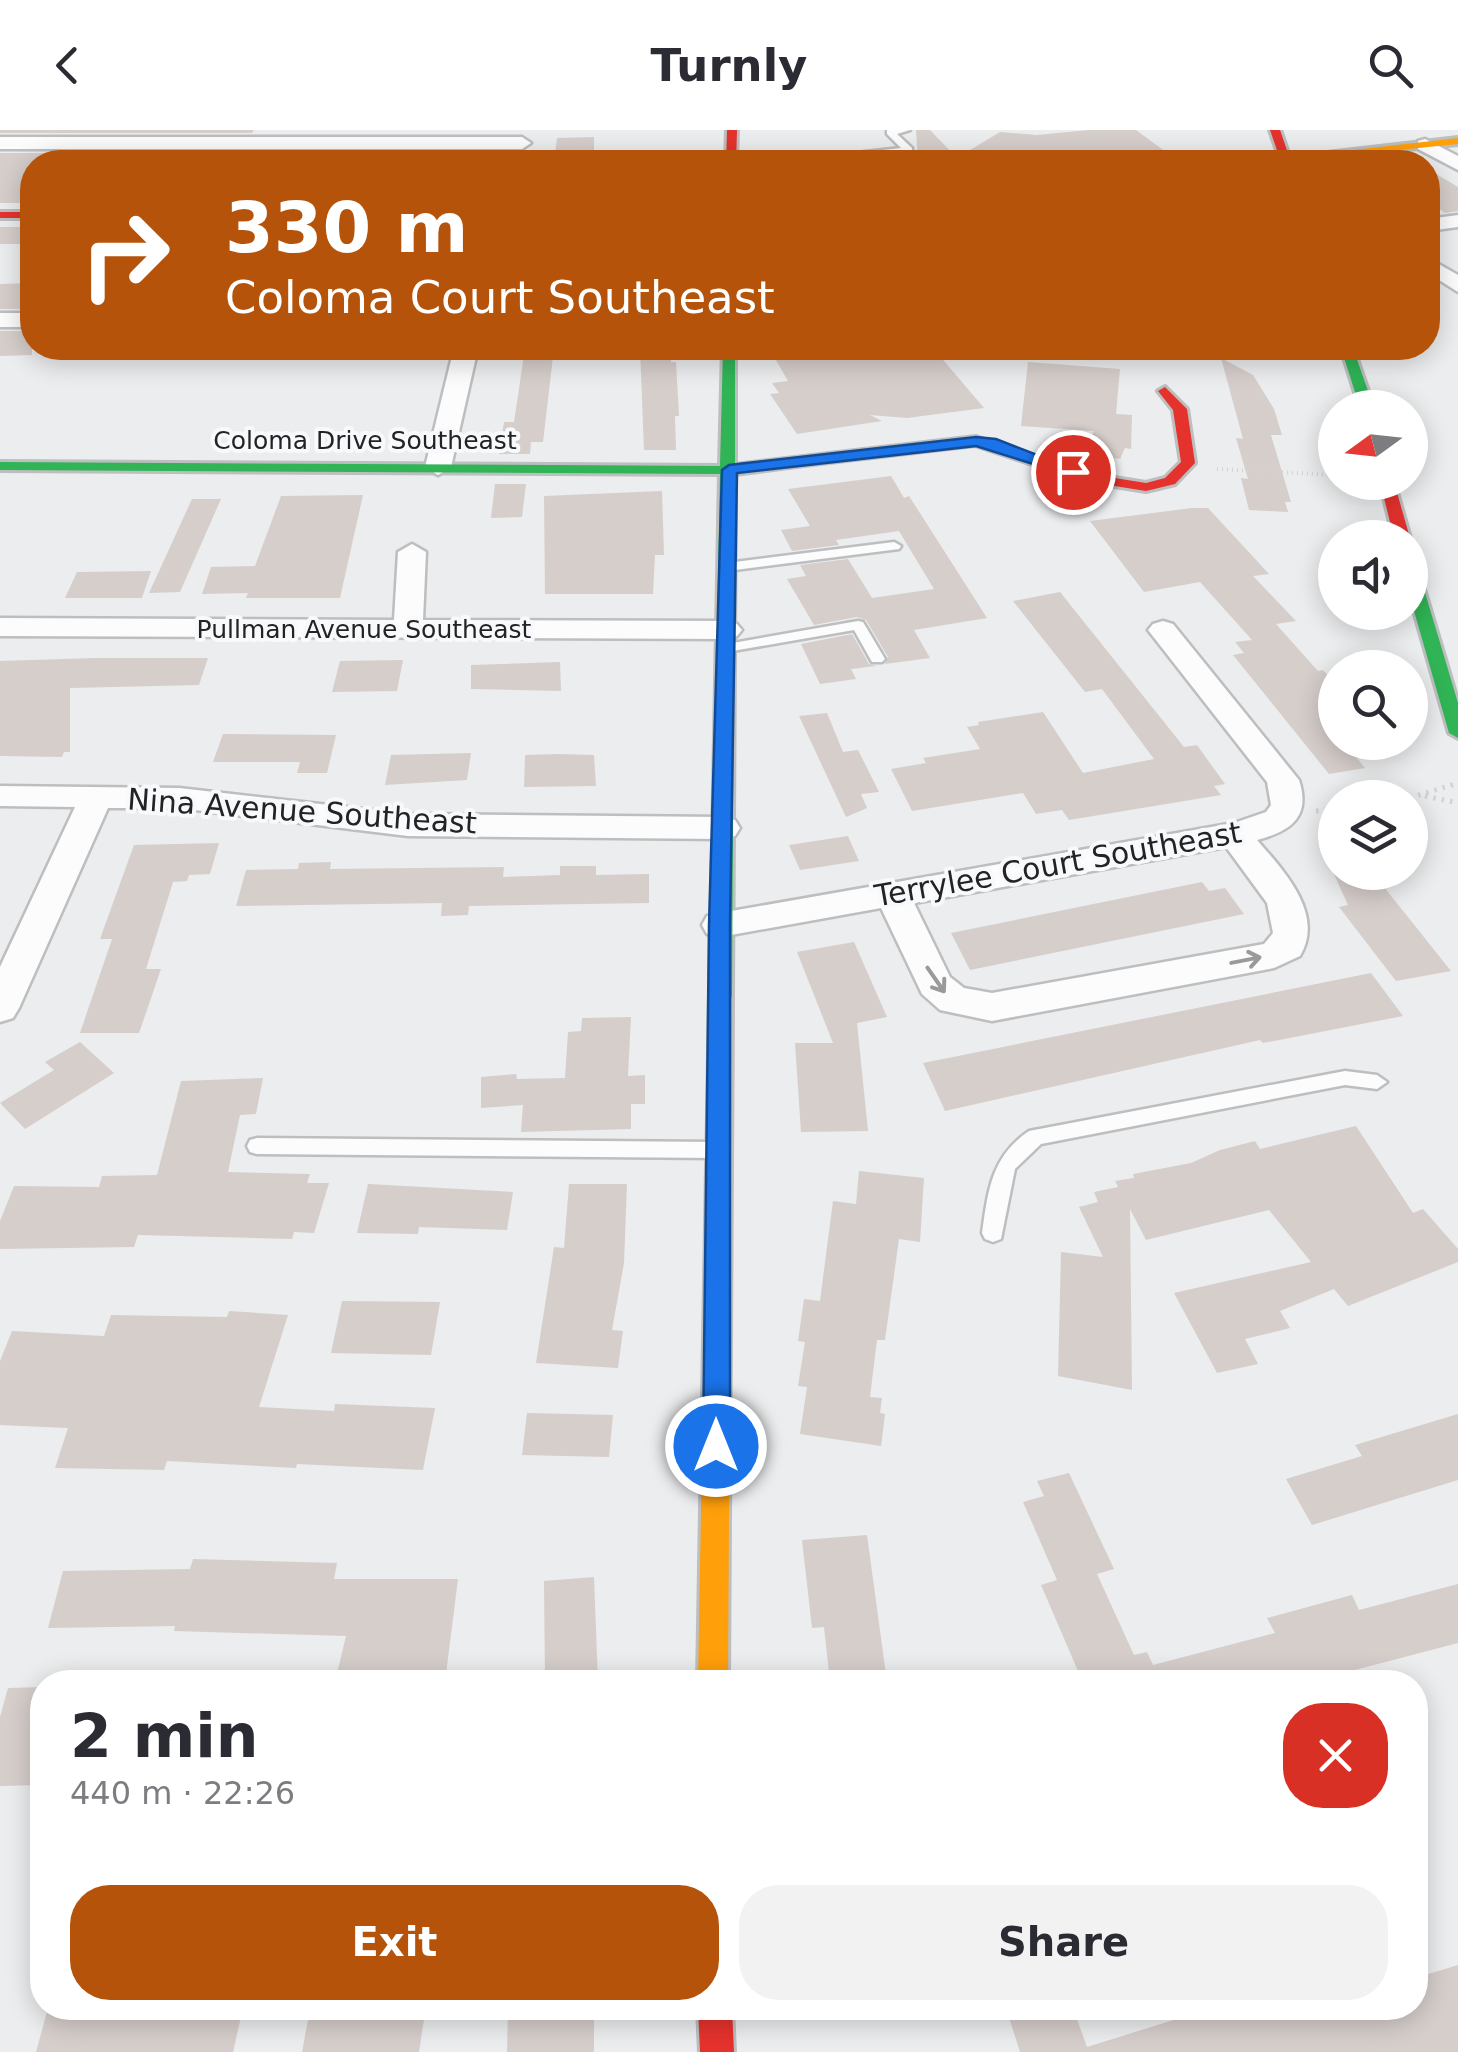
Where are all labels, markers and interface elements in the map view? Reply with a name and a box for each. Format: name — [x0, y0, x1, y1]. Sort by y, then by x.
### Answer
icon: back — [40, 38, 95, 93]
icon: search — [1363, 38, 1418, 93]
text: Turnly — [651, 39, 807, 92]
text: 330 m — [225, 187, 468, 269]
icon: right — [60, 190, 190, 320]
text: Coloma Court Southeast — [225, 271, 775, 324]
north arrow — [1318, 390, 1428, 500]
map controls — [1318, 390, 1428, 890]
street label: Coloma Drive Southeast — [213, 426, 517, 455]
pin — [1031, 430, 1116, 515]
icon: arrive — [1046, 445, 1101, 500]
button: sound — [1318, 520, 1428, 630]
street label: Pullman Avenue Southeast — [197, 615, 532, 644]
button: search — [1318, 650, 1428, 760]
button: layers — [1318, 780, 1428, 890]
street label: Nina Avenue Southeast — [126, 781, 478, 841]
street label: Terrylee Court Southeast — [871, 814, 1244, 914]
one-way arrow — [1229, 950, 1262, 969]
one-way arrow — [925, 966, 946, 993]
position arrow — [664, 1394, 768, 1498]
text: 2 min — [70, 1701, 258, 1771]
button: close — [1283, 1703, 1388, 1808]
text: 440 m · 22:26 — [70, 1774, 295, 1812]
button: Exit — [70, 1885, 719, 2000]
button: Share — [739, 1885, 1388, 2000]

